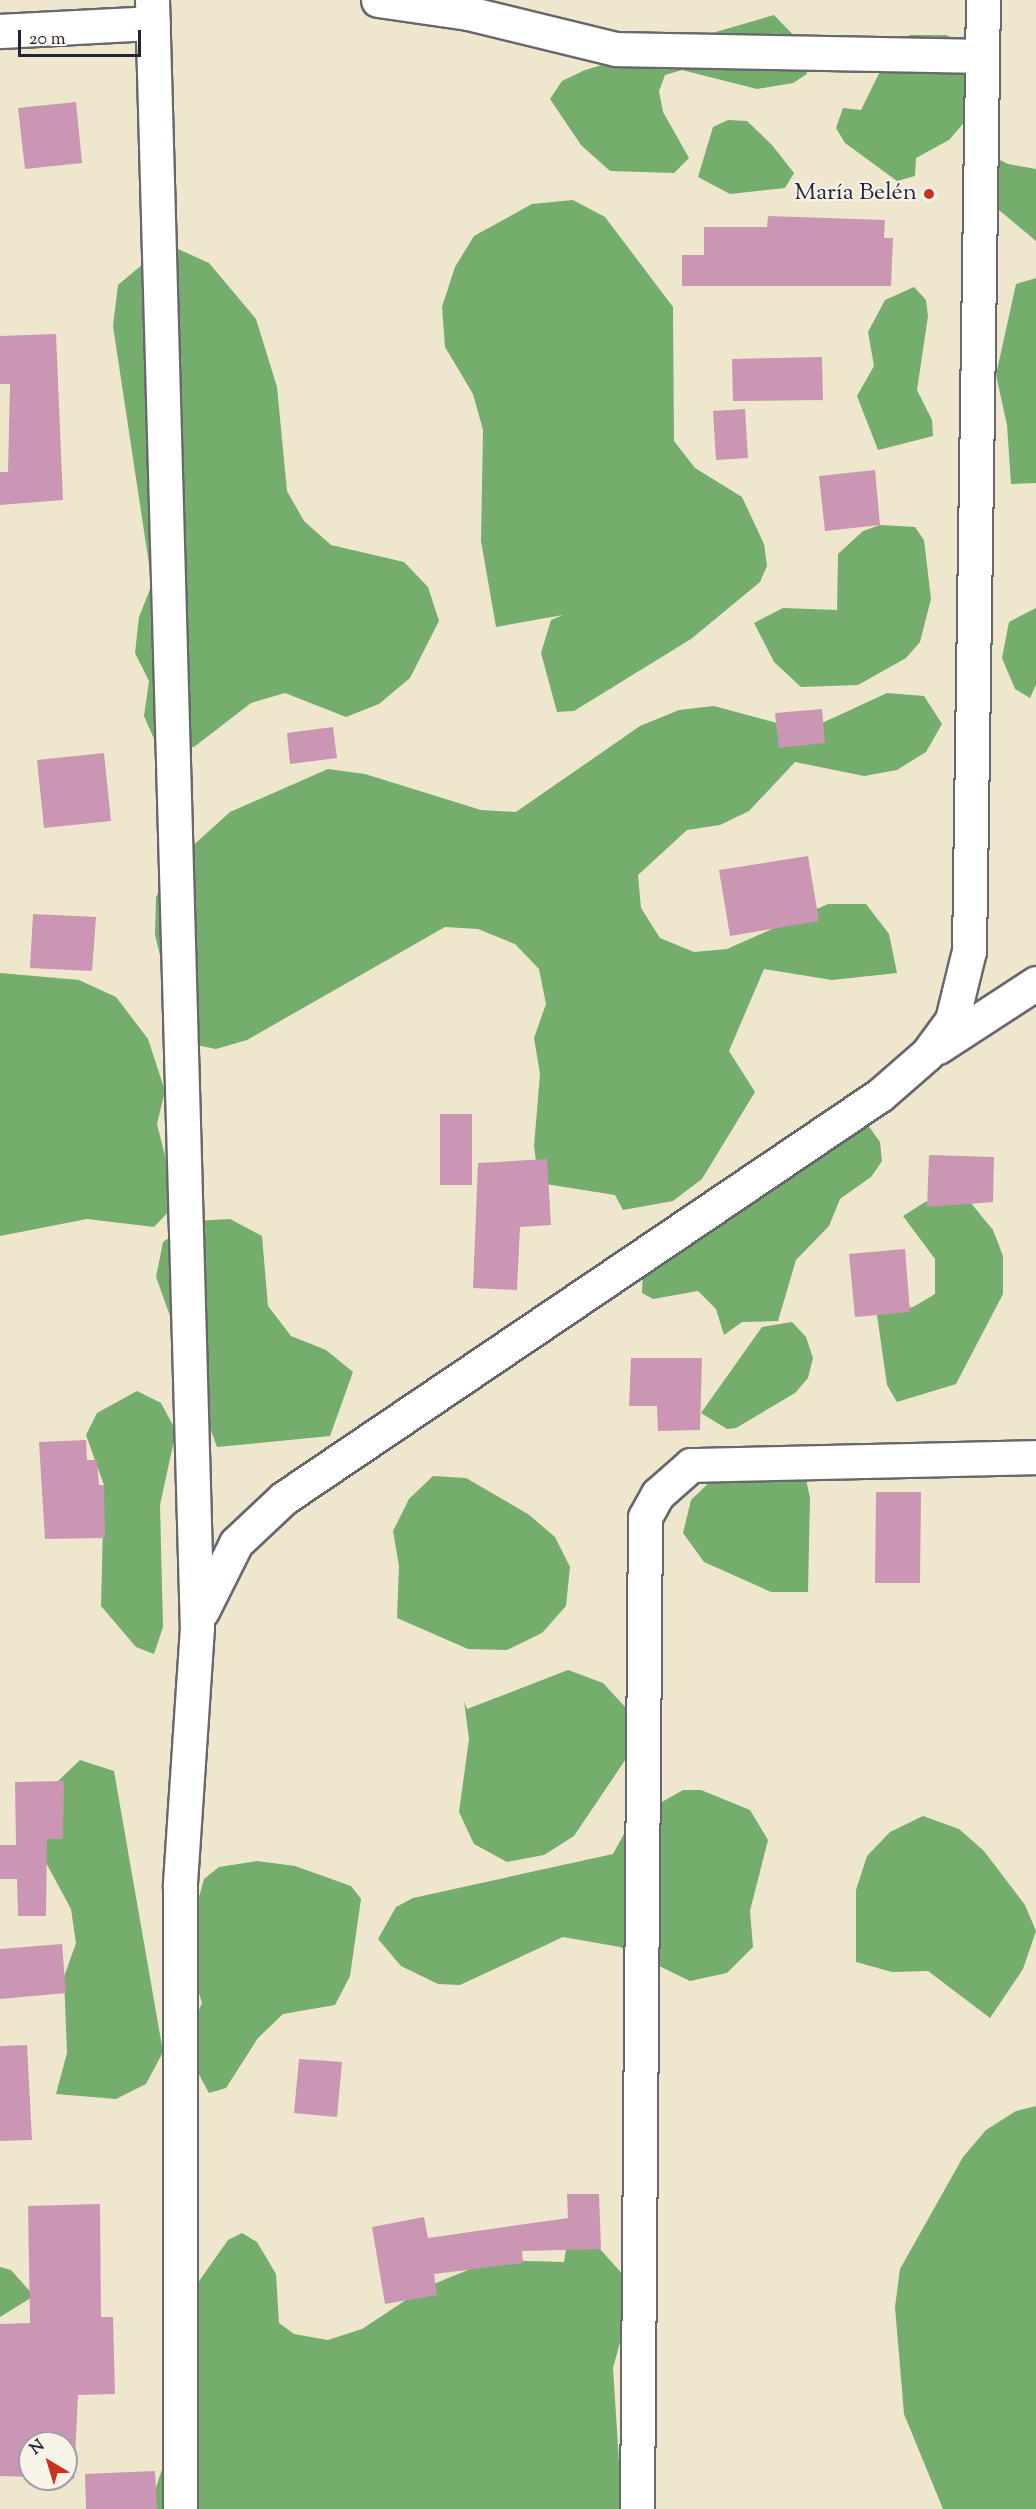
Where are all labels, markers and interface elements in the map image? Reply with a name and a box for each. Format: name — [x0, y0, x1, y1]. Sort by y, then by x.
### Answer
scale bar — [21, 18, 144, 56]
text: 20 m — [29, 27, 66, 53]
place label: María Belén — [794, 180, 917, 208]
marker: María Belén — [922, 187, 936, 201]
north arrow — [18, 2431, 78, 2491]
text: N — [26, 2435, 50, 2461]

